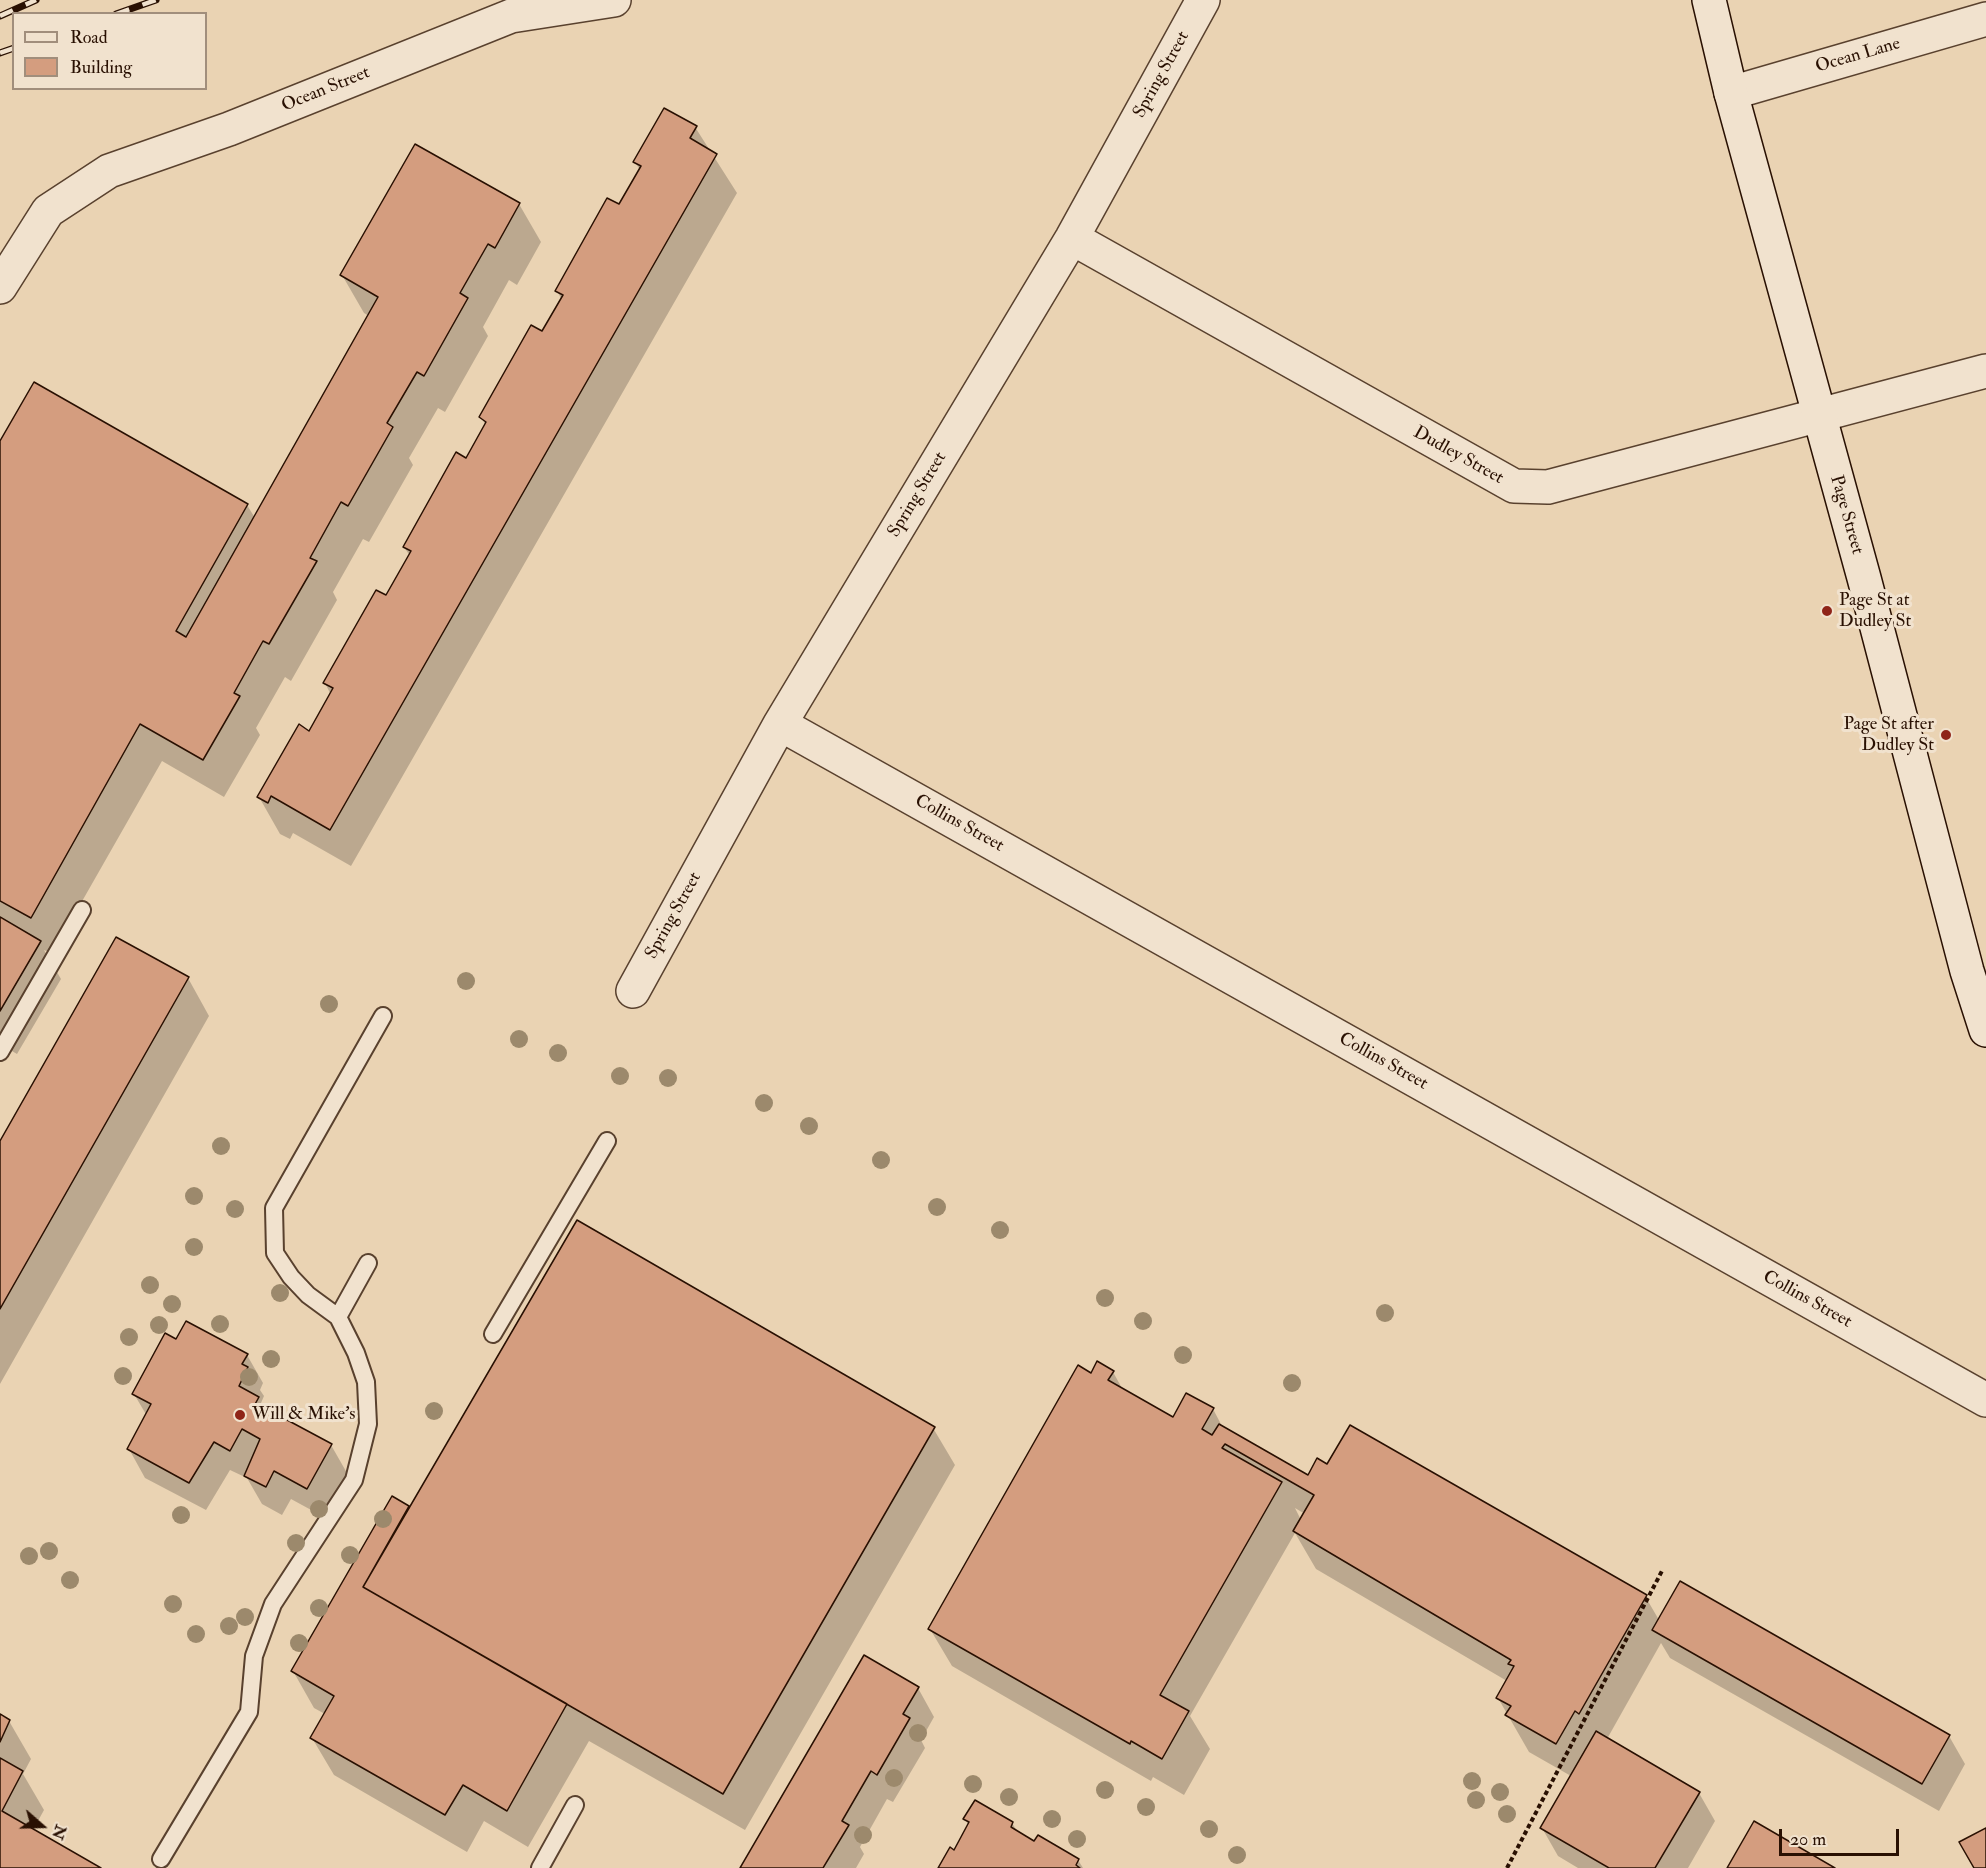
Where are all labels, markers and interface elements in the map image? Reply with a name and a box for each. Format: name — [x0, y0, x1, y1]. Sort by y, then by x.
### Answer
legend — [12, 12, 207, 90]
text: Road — [70, 26, 108, 49]
street label: Spring Street — [1129, 28, 1195, 122]
street label: Ocean Lane — [1813, 34, 1903, 78]
text: Building — [70, 56, 132, 79]
street label: Ocean Street — [279, 63, 373, 117]
street label: Dudley Street — [1409, 422, 1507, 490]
street label: Spring Street — [884, 448, 952, 542]
street label: Page Street — [1824, 473, 1868, 557]
place label: Page St at Dudley St — [1839, 590, 1911, 632]
marker: Page St at Dudley St — [1820, 604, 1834, 618]
place label: Page St after Dudley St — [1843, 714, 1934, 756]
marker: Page St after Dudley St — [1939, 728, 1953, 742]
street label: Collins Street — [911, 791, 1007, 857]
street label: Spring Street — [641, 869, 707, 963]
street label: Collins Street — [1335, 1029, 1431, 1095]
street label: Collins Street — [1759, 1267, 1855, 1333]
place label: Will & Mike's — [252, 1404, 355, 1426]
marker: Will & Mike's — [233, 1408, 247, 1422]
north arrow — [12, 1796, 72, 1856]
scale bar — [1782, 1817, 1902, 1855]
text: N — [47, 1822, 71, 1842]
text: 20 m — [1790, 1828, 1826, 1851]

